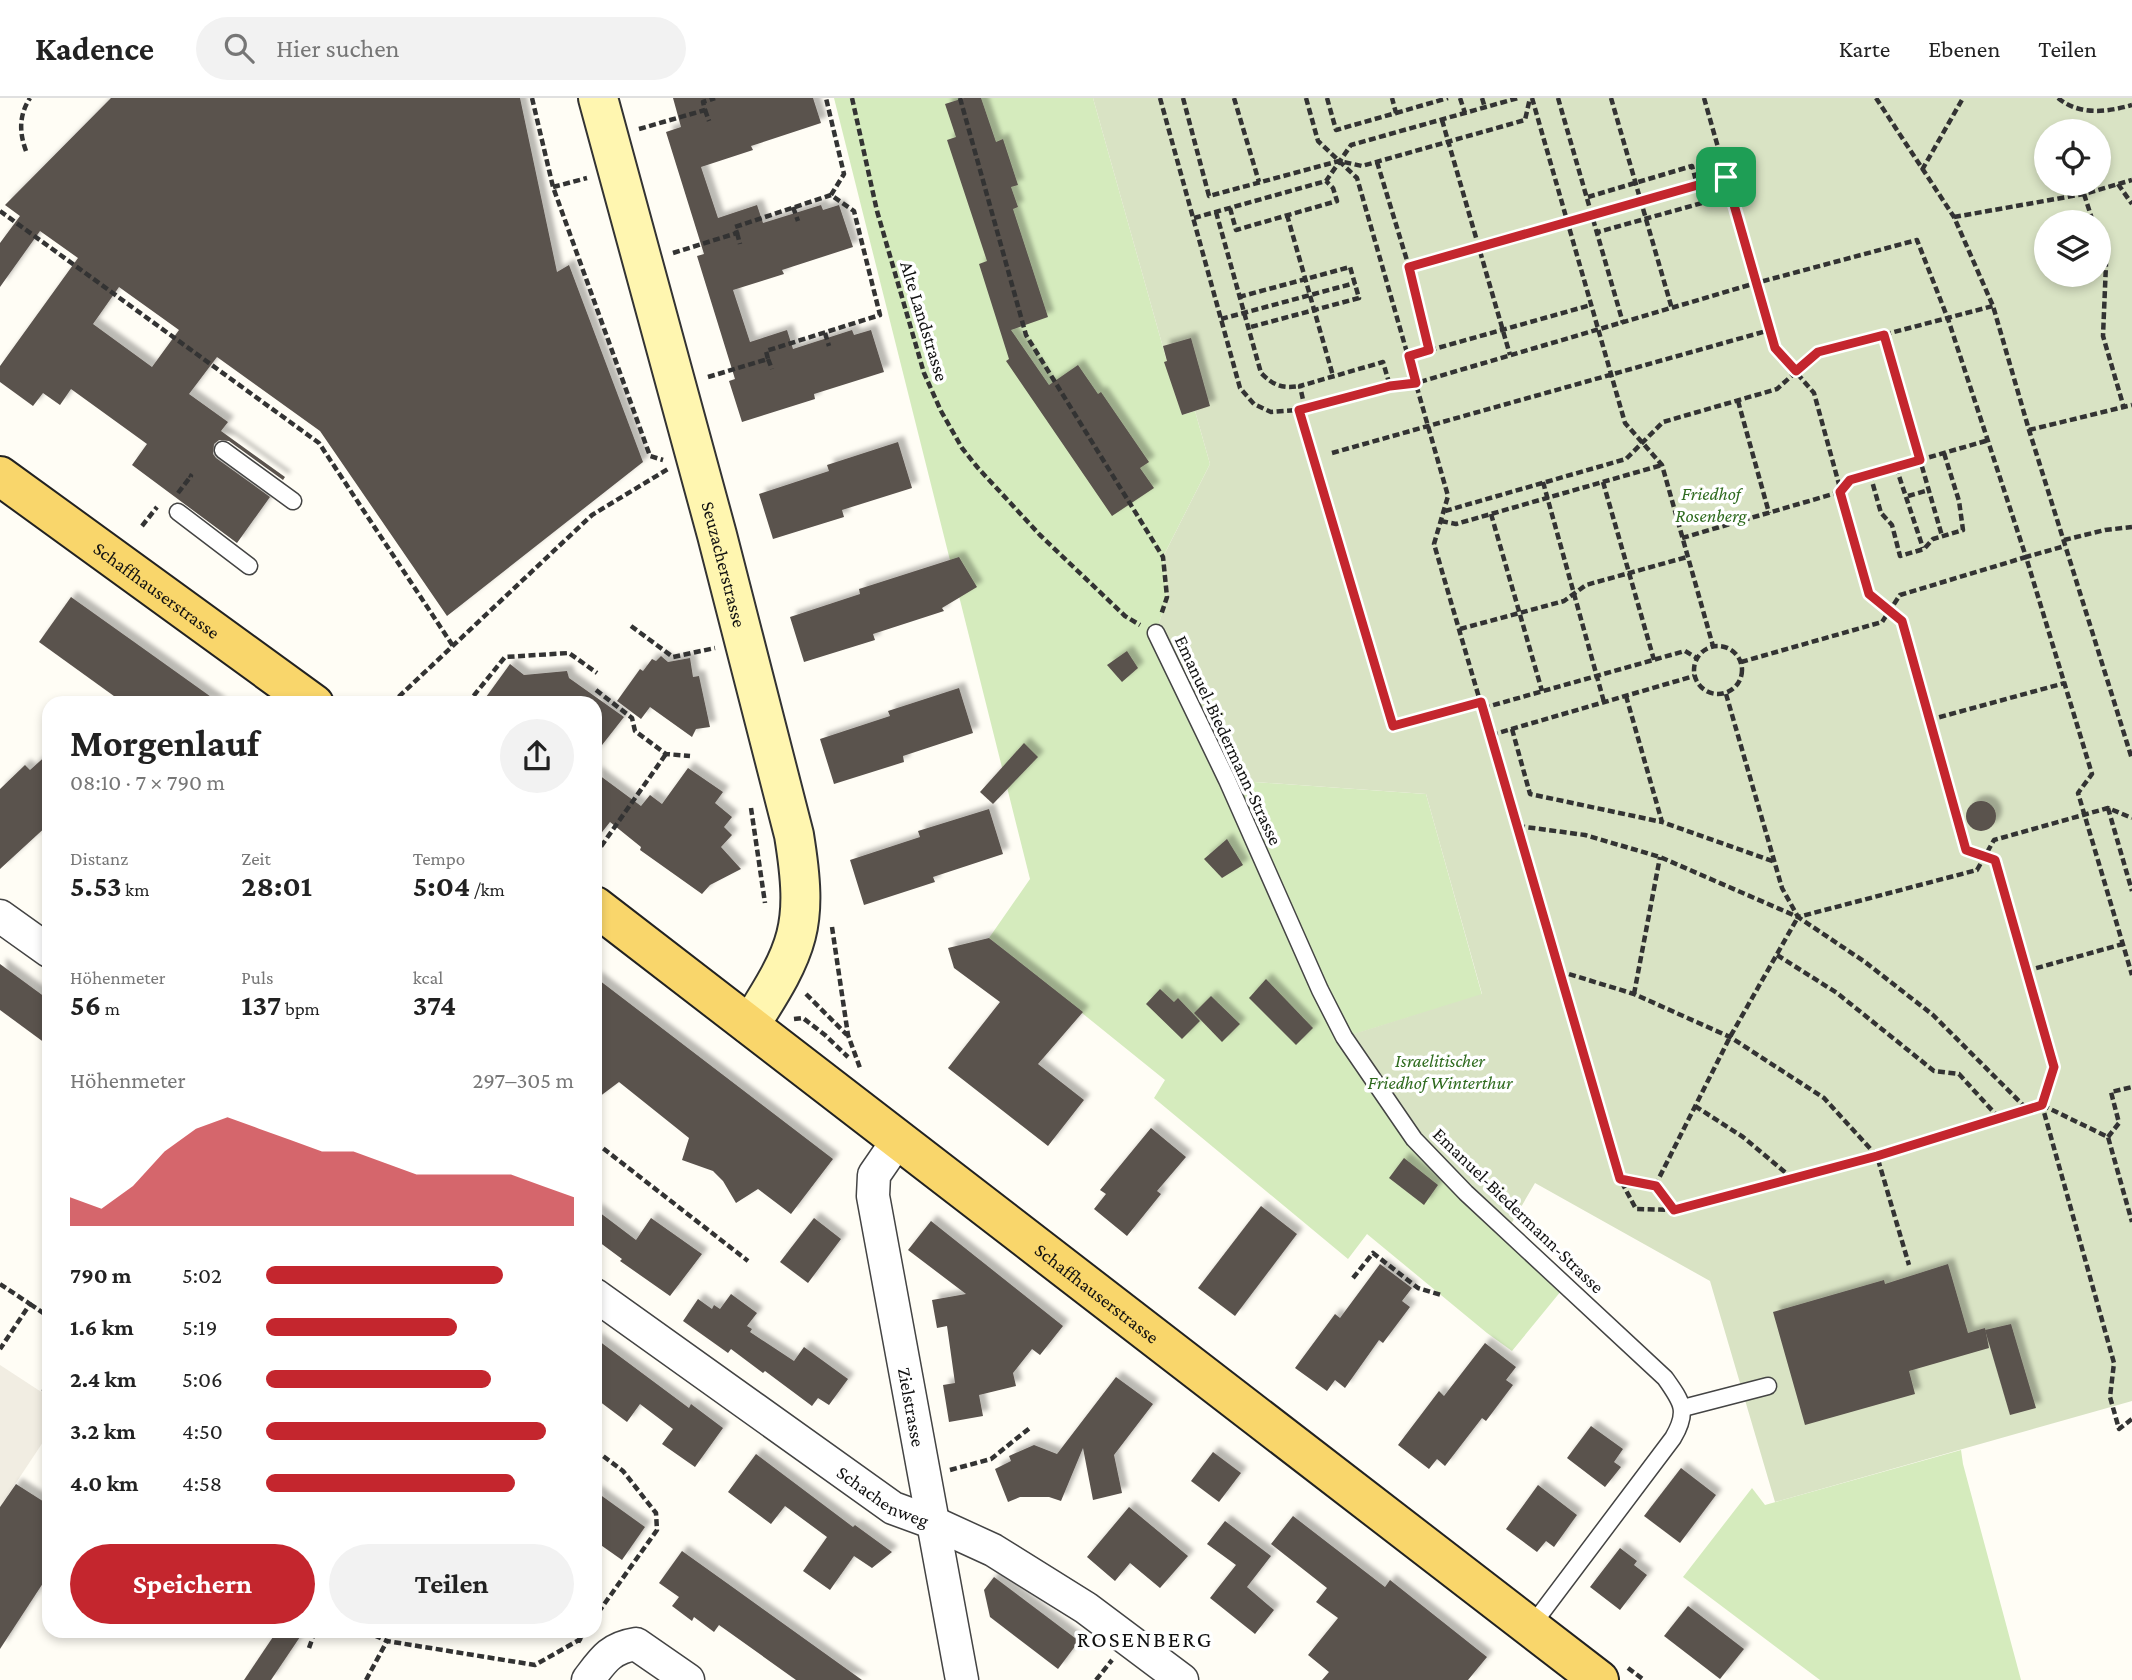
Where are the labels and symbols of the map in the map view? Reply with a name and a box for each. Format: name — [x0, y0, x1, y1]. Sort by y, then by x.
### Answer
pin — [1696, 147, 1756, 207]
street label: Alte Landstrasse — [896, 259, 953, 384]
park label: Friedhof Rosenberg — [1675, 483, 1747, 526]
street label: Seuzacherstrasse — [697, 499, 750, 630]
street label: Schaffhauserstrasse — [90, 538, 224, 643]
street label: Emanuel-Biedermann-Strasse — [1171, 632, 1286, 848]
park label: Israelitischer Friedhof Winterthur — [1367, 1050, 1514, 1093]
street label: Emanuel-Biedermann-Strasse — [1429, 1123, 1608, 1297]
street label: Schaffhauserstrasse — [1031, 1239, 1163, 1348]
street label: Zielstrasse — [894, 1366, 929, 1449]
street label: Schachenweg — [833, 1461, 932, 1531]
district label: ROSENBERG — [1077, 1626, 1213, 1652]

